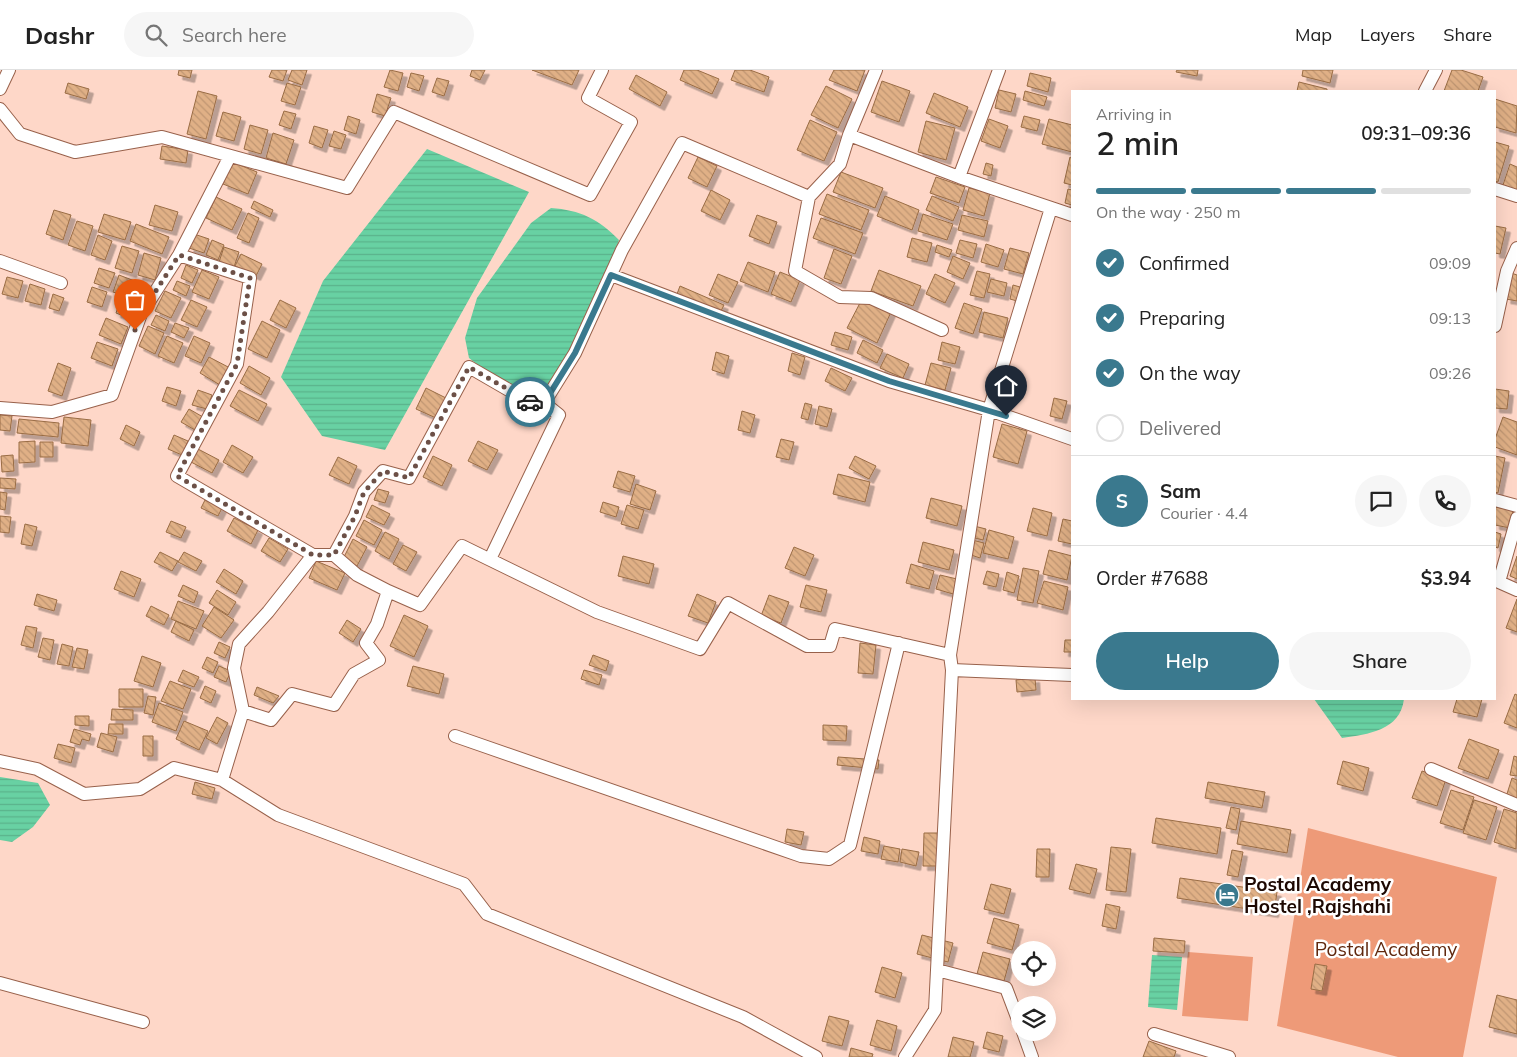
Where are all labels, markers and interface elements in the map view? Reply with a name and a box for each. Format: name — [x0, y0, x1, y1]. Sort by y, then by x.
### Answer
search box — [124, 12, 474, 57]
text: Dashr — [25, 20, 94, 50]
icon: search — [142, 21, 170, 49]
text: Search here — [182, 23, 287, 47]
text: Map — [1295, 23, 1332, 46]
text: Layers — [1360, 23, 1415, 46]
text: Share — [1443, 23, 1492, 46]
text: Arriving in — [1096, 104, 1172, 124]
text: 09:31–09:36 — [1361, 121, 1471, 145]
text: 2 min — [1096, 123, 1179, 163]
text: On the way · 250 m — [1096, 202, 1241, 222]
icon: check — [1096, 249, 1124, 277]
text: Confirmed — [1139, 251, 1230, 275]
text: 09:09 — [1429, 253, 1471, 273]
pin — [114, 279, 156, 330]
icon: bag — [121, 286, 149, 314]
icon: check — [1096, 304, 1124, 332]
text: Preparing — [1139, 306, 1225, 330]
text: 09:13 — [1429, 308, 1471, 328]
icon: check — [1096, 359, 1124, 387]
text: On the way — [1139, 361, 1241, 385]
text: 09:26 — [1429, 363, 1471, 383]
pin — [985, 365, 1027, 416]
icon: home — [992, 372, 1020, 400]
courier — [505, 377, 555, 427]
icon: car — [516, 388, 544, 416]
text: Delivered — [1139, 416, 1221, 440]
button: chat — [1355, 475, 1407, 527]
button: phone — [1419, 475, 1471, 527]
text: Sam — [1160, 479, 1201, 503]
text: S — [1116, 489, 1128, 513]
text: Courier · 4.4 — [1160, 503, 1248, 523]
text: Order #7688 — [1096, 566, 1208, 590]
text: $3.94 — [1421, 566, 1471, 590]
button: Help — [1096, 632, 1279, 690]
button: Share — [1289, 632, 1471, 690]
place label: Postal Academy Hostel ,Rajshahi — [1244, 872, 1392, 918]
hotel icon: Postal Academy Hostel ,Rajshahi — [1214, 882, 1240, 908]
park label: Postal Academy — [1315, 937, 1457, 961]
map controls — [1011, 941, 1056, 1041]
button: locate — [1011, 941, 1056, 986]
button: layers — [1011, 996, 1056, 1041]

